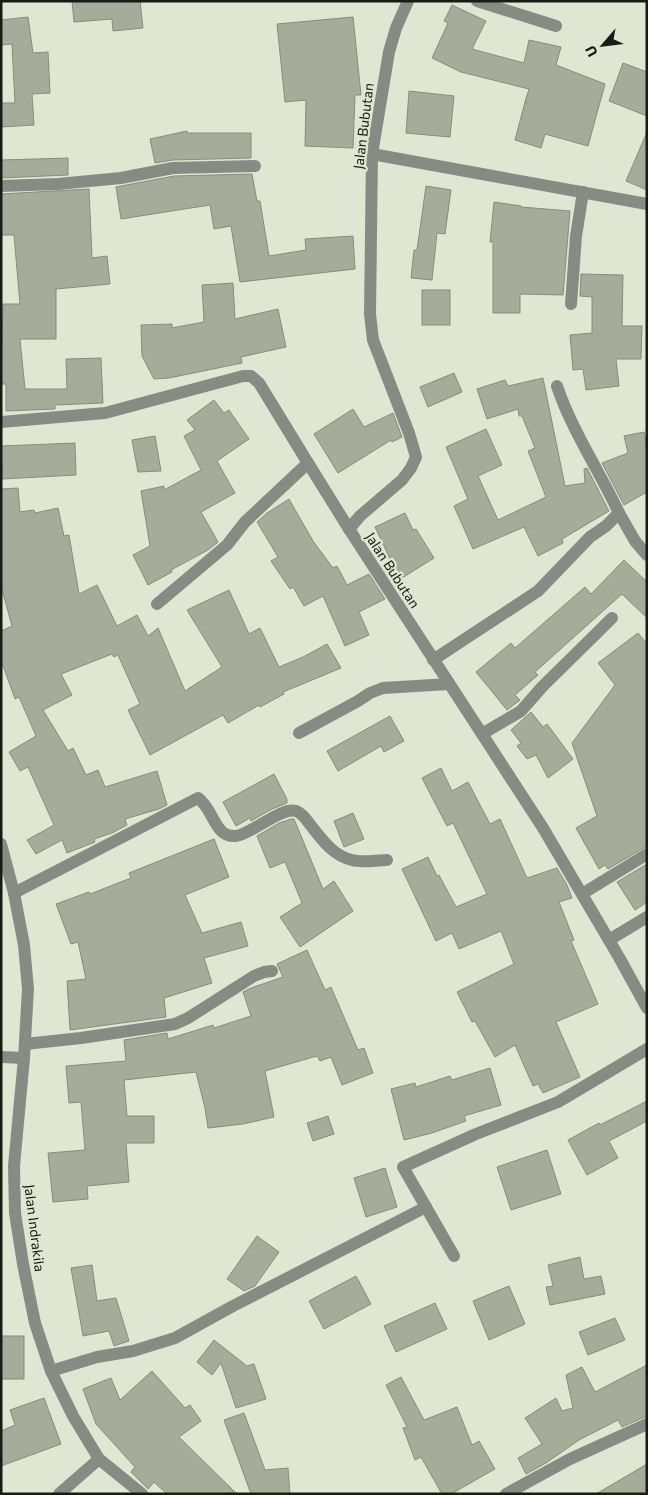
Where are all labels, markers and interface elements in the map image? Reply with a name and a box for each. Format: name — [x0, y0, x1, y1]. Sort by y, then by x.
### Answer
north arrow — [578, 20, 628, 70]
text: U — [581, 43, 601, 60]
street label: Jalan Bubutan — [349, 82, 377, 170]
street label: Jalan Bubutan — [362, 529, 424, 611]
street label: Jalan Indrakila — [21, 1183, 49, 1273]

